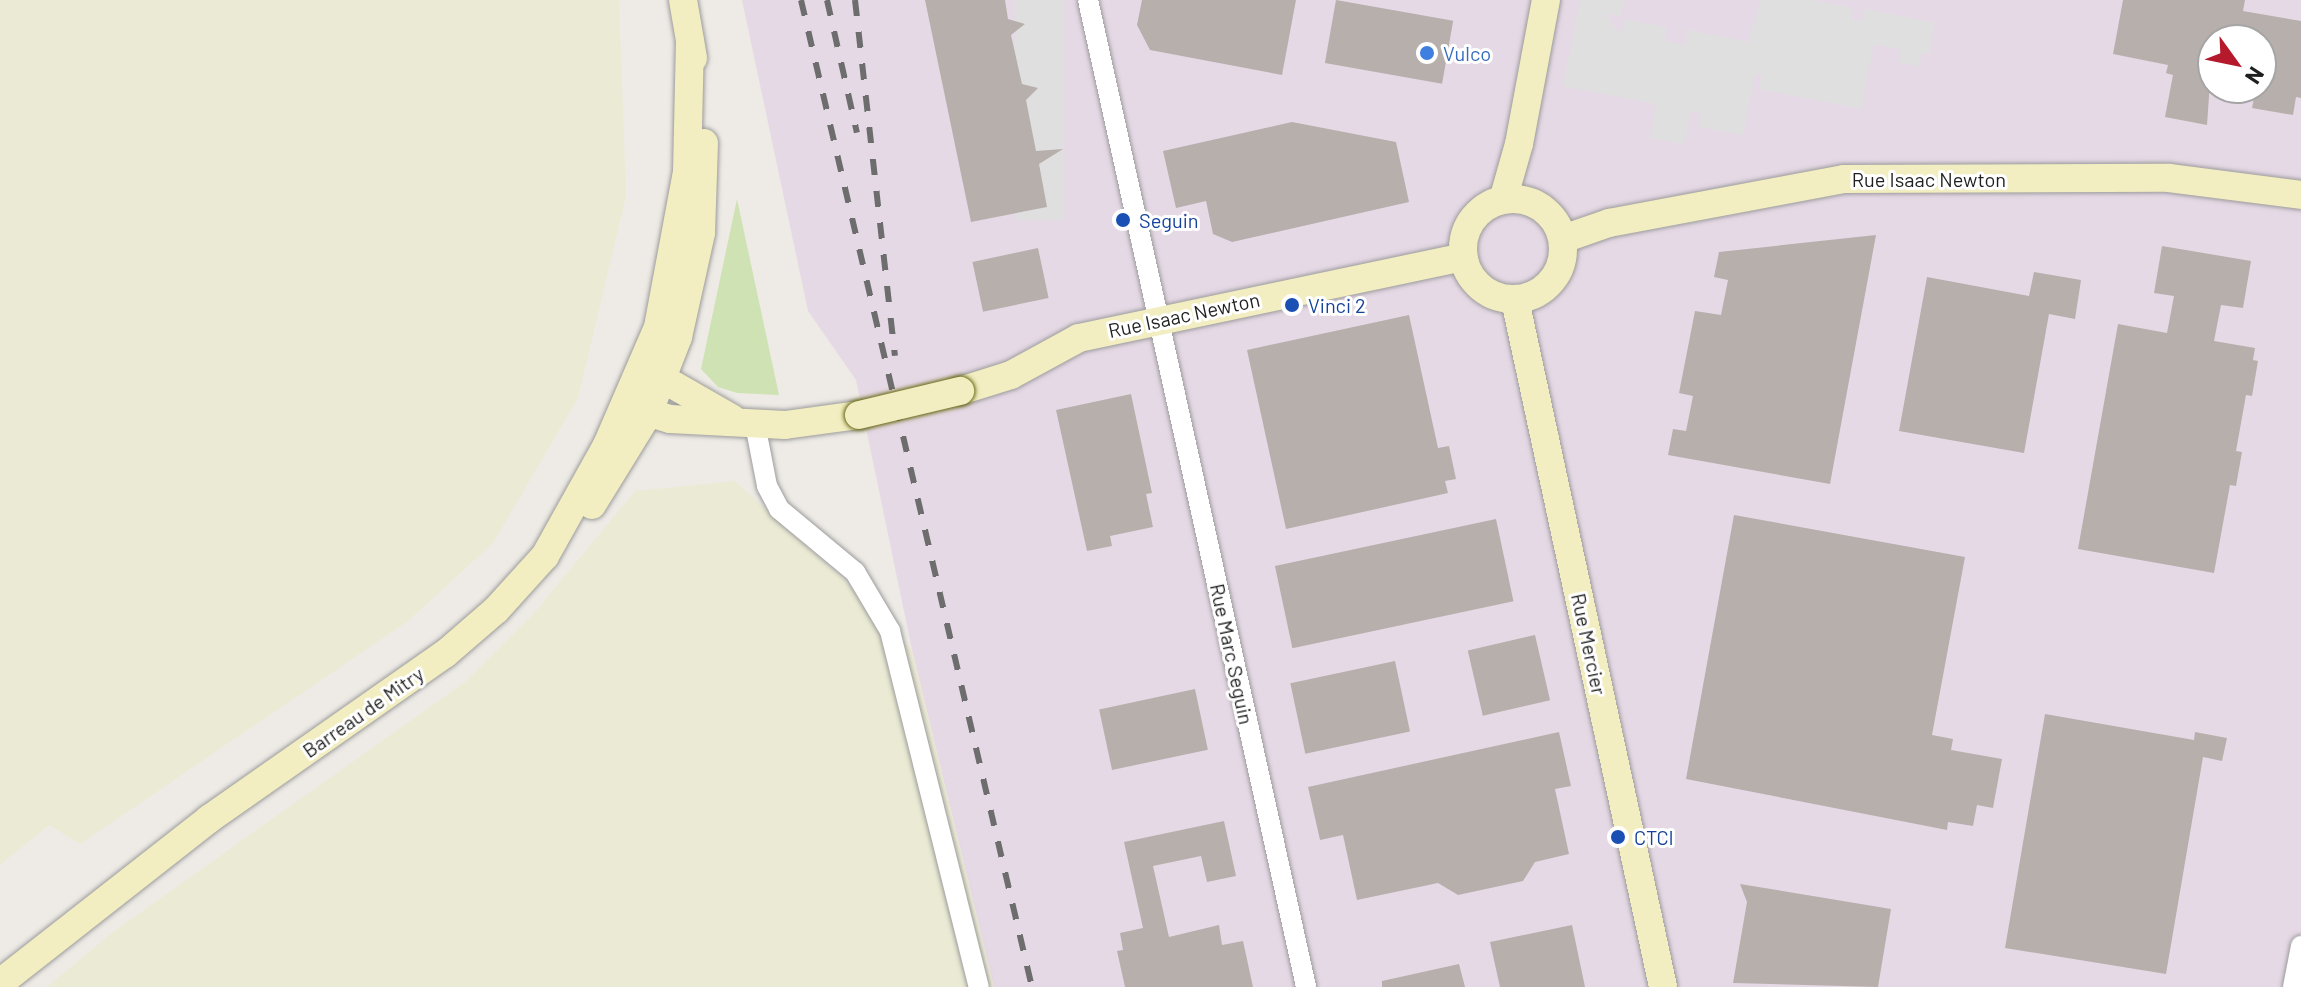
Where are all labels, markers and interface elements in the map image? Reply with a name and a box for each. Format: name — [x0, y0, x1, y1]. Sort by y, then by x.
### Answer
north arrow — [2197, 24, 2277, 104]
place label: Vulco — [1443, 41, 1491, 65]
marker: Vulco — [1418, 44, 1436, 62]
text: N — [2241, 63, 2270, 89]
street label: Rue Isaac Newton — [1852, 167, 2006, 191]
place label: Seguin — [1139, 208, 1199, 232]
marker: Seguin — [1114, 211, 1132, 229]
street label: Rue Isaac Newton — [1106, 287, 1262, 343]
place label: Vinci 2 — [1308, 293, 1366, 317]
marker: Vinci 2 — [1283, 296, 1301, 314]
street label: Rue Marc Seguin — [1205, 581, 1259, 727]
street label: Rue Mercier — [1567, 591, 1611, 697]
street label: Barreau de Mitry — [298, 661, 428, 763]
place label: CTCI — [1634, 825, 1674, 849]
marker: CTCI — [1609, 828, 1627, 846]

